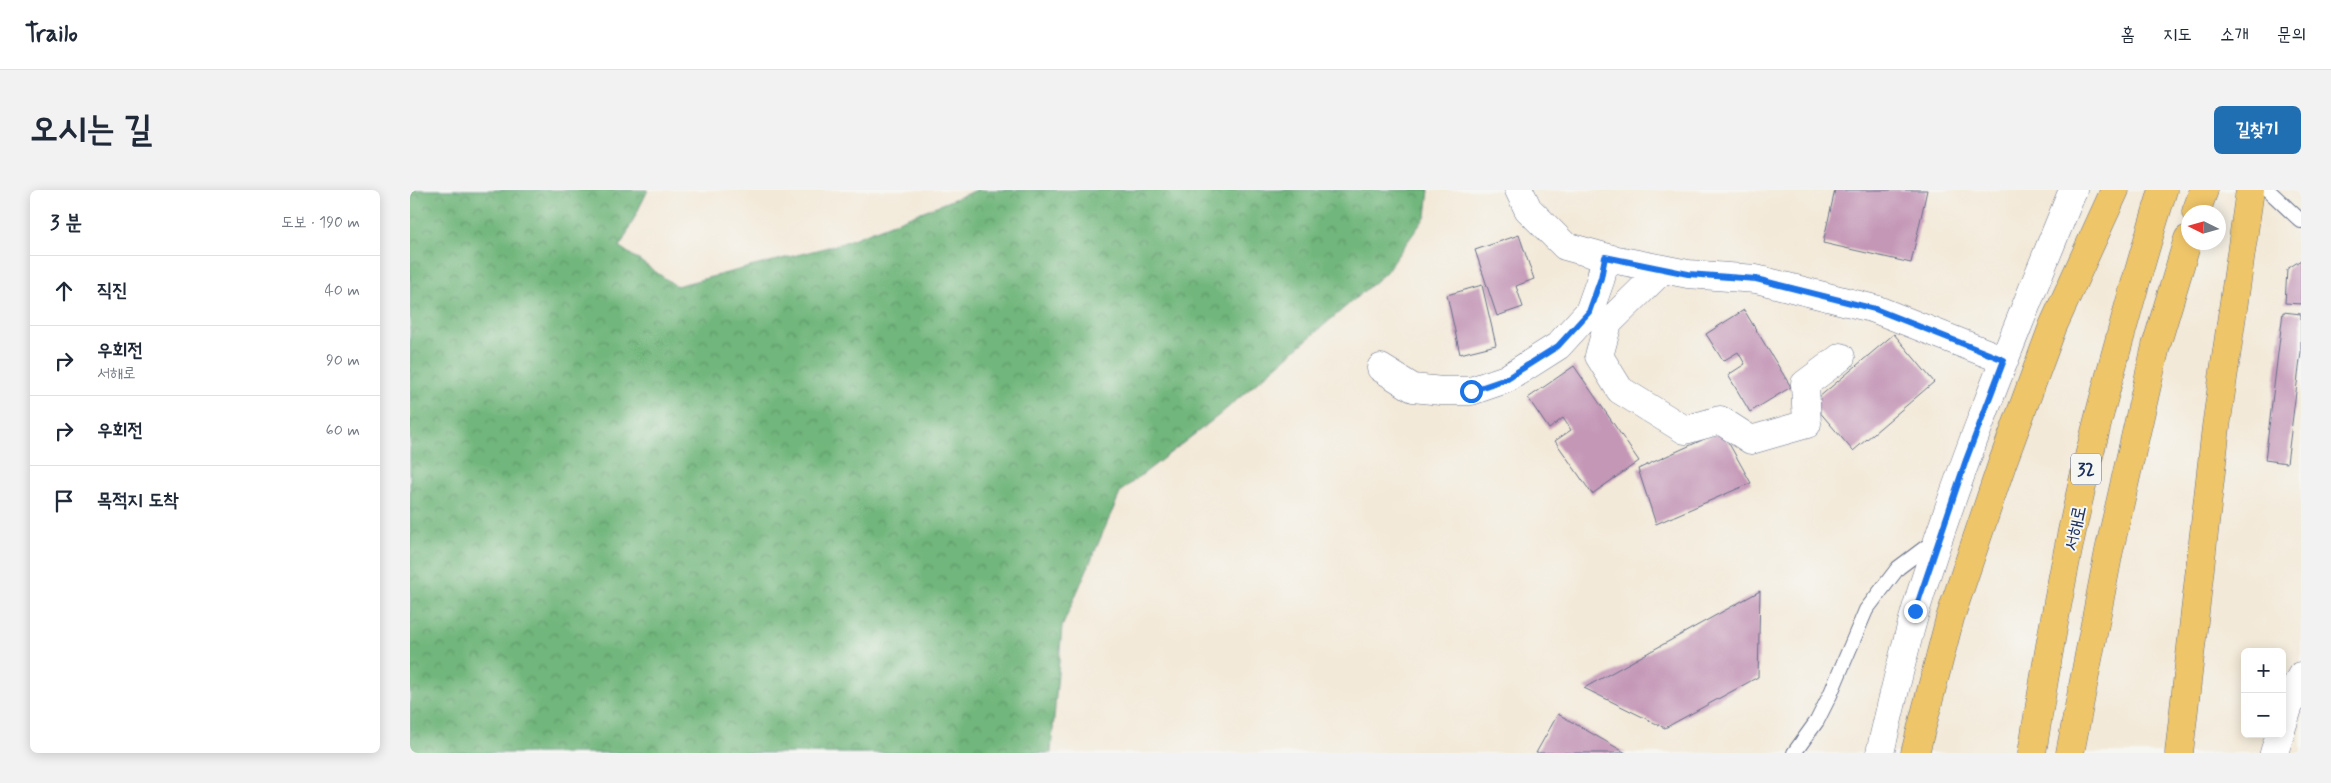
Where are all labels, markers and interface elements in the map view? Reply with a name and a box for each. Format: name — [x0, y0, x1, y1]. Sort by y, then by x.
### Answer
text: Trailo — [25, 19, 78, 50]
text: 홈 — [2121, 23, 2135, 47]
text: 지도 — [2163, 23, 2192, 47]
text: 소개 — [2220, 23, 2249, 47]
text: 문의 — [2277, 23, 2306, 47]
button: 길찾기 — [2214, 106, 2301, 154]
text: 오시는 길 — [30, 107, 152, 153]
north arrow — [2181, 205, 2226, 250]
text: 3 분 — [50, 209, 82, 237]
text: 도보 · 190 m — [281, 212, 360, 233]
icon: ahead — [50, 277, 78, 305]
text: 직진 — [97, 278, 128, 303]
text: 40 m — [324, 280, 360, 301]
text: 우회전 — [97, 338, 143, 363]
icon: right — [50, 347, 78, 375]
text: 90 m — [326, 350, 360, 371]
text: 서해로 — [97, 363, 136, 384]
route start — [1460, 380, 1483, 403]
icon: right — [50, 417, 78, 445]
text: 우회전 — [97, 418, 143, 443]
text: 60 m — [326, 420, 360, 441]
road number: 32 — [2071, 454, 2101, 484]
icon: arrive — [50, 487, 78, 515]
text: 목적지 도착 — [97, 488, 179, 513]
street label: 서해로 — [2058, 503, 2092, 553]
route end — [1904, 600, 1927, 623]
map controls — [2241, 648, 2286, 738]
button: + — [2241, 648, 2286, 693]
button: − — [2241, 693, 2286, 738]

